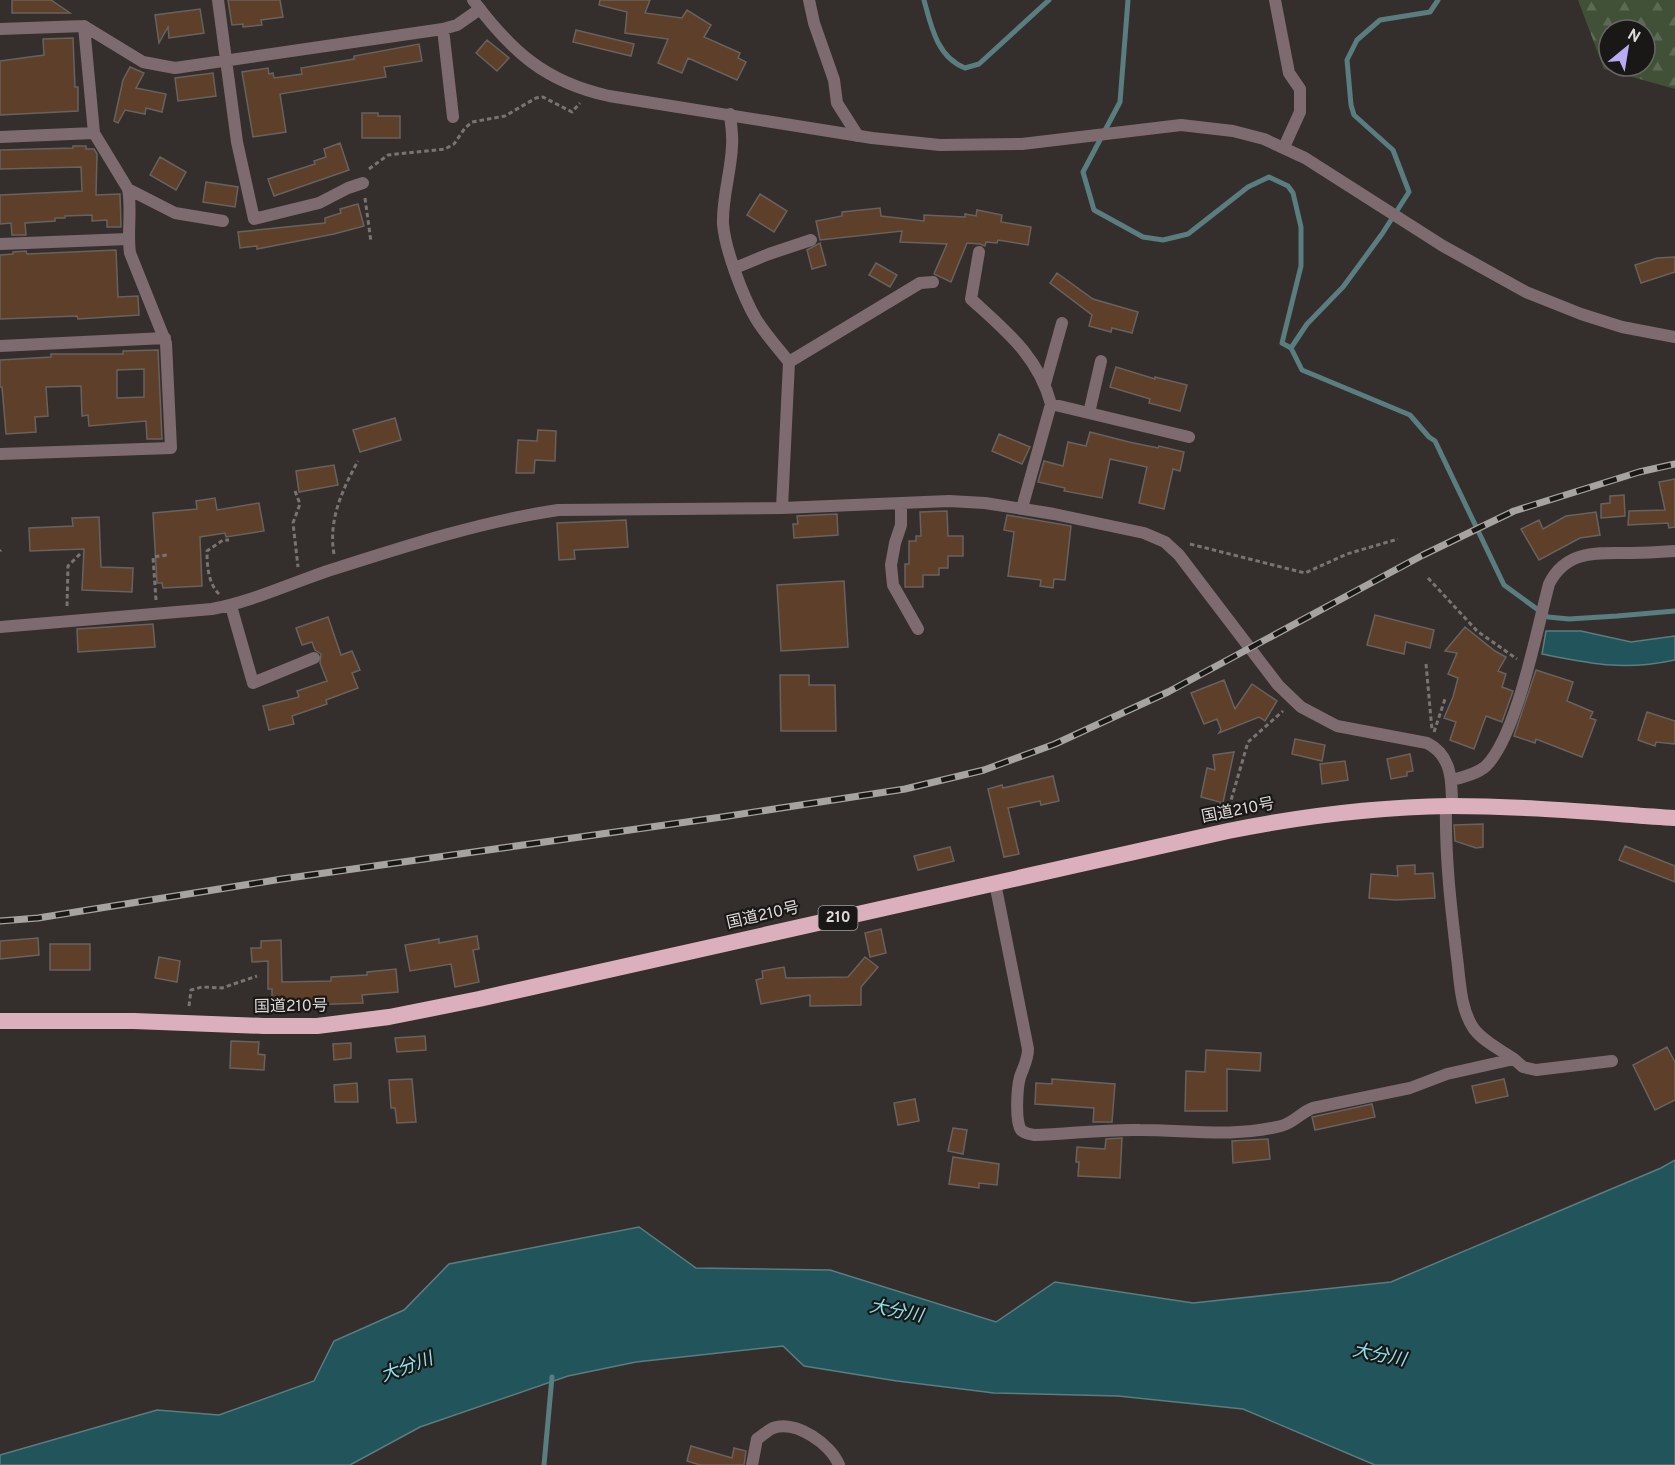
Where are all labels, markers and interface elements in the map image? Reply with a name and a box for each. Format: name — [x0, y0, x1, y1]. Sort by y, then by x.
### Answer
north arrow — [1597, 18, 1657, 78]
text: N — [1624, 25, 1643, 48]
street label: 国道210号 — [1200, 794, 1276, 828]
street label: 国道210号 — [725, 898, 801, 934]
road number: 210 — [818, 906, 858, 930]
street label: 国道210号 — [254, 996, 328, 1018]
water label: 大分川 — [867, 1296, 927, 1329]
water label: 大分川 — [1350, 1340, 1410, 1373]
water label: 大分川 — [378, 1347, 438, 1388]

